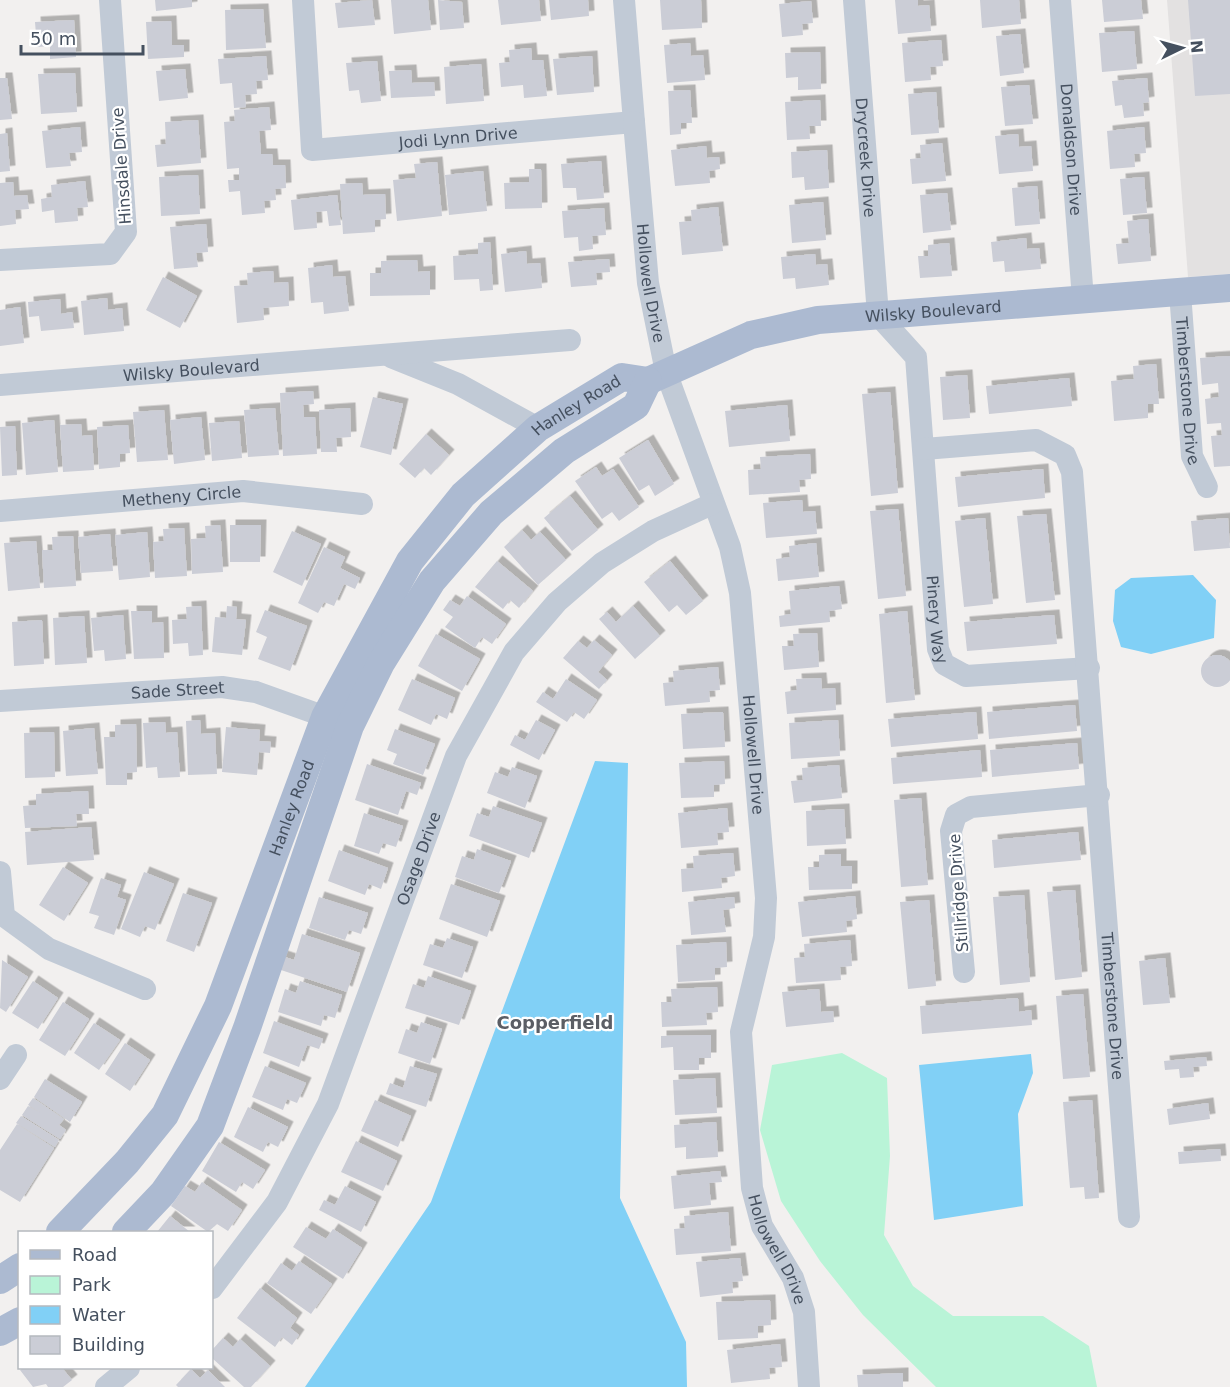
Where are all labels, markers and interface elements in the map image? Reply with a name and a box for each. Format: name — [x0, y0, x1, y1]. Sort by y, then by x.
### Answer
scale bar — [21, 18, 142, 56]
north arrow — [1152, 18, 1212, 78]
text: 50 m — [30, 28, 76, 49]
text: N — [1186, 39, 1206, 54]
street label: Donaldson Drive — [1056, 83, 1086, 216]
street label: Drycreek Drive — [851, 97, 880, 218]
street label: Hinsdale Drive — [108, 107, 135, 225]
street label: Jodi Lynn Drive — [397, 123, 518, 153]
street label: Hollowell Drive — [633, 223, 669, 344]
street label: Wilsky Boulevard — [864, 297, 1002, 326]
street label: Timberstone Drive — [1172, 315, 1204, 468]
street label: Wilsky Boulevard — [122, 356, 260, 385]
street label: Hanley Road — [527, 371, 624, 440]
street label: Metheny Circle — [121, 482, 242, 511]
street label: Pinery Way — [922, 575, 952, 667]
street label: Sade Street — [130, 678, 225, 703]
street label: Hollowell Drive — [739, 694, 768, 815]
street label: Hanley Road — [265, 757, 318, 859]
street label: Osage Drive — [393, 809, 445, 908]
street label: Stillridge Drive — [945, 833, 972, 953]
street label: Timberstone Drive — [1097, 931, 1127, 1081]
district label: Copperfield — [496, 1012, 614, 1033]
street label: Hollowell Drive — [744, 1192, 810, 1307]
legend — [18, 1231, 213, 1369]
text: Road — [72, 1244, 117, 1265]
text: Park — [72, 1274, 111, 1295]
text: Water — [72, 1304, 126, 1325]
text: Building — [72, 1334, 145, 1355]

